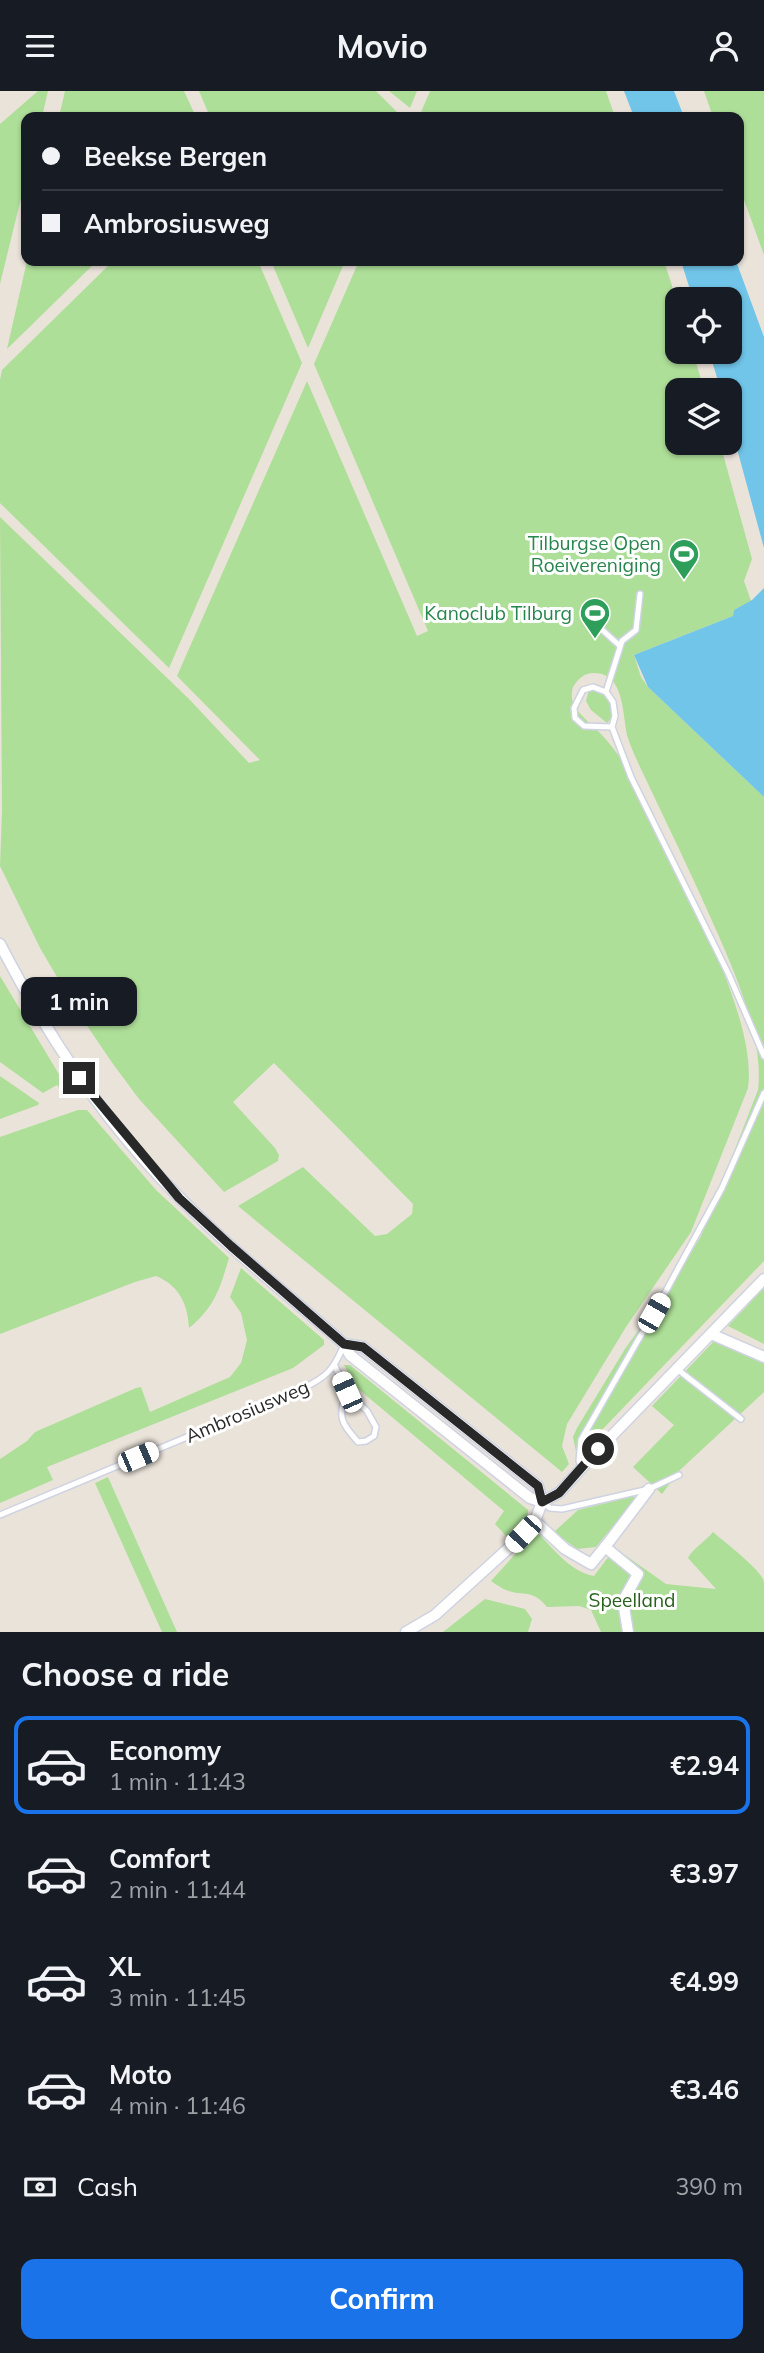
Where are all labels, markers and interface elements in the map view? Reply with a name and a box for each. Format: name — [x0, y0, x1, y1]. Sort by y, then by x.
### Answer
text: Movio — [336, 26, 428, 66]
icon: menu — [21, 27, 59, 65]
icon: person — [705, 27, 743, 65]
text: Beekse Bergen — [84, 140, 267, 173]
text: Ambrosiusweg — [84, 207, 270, 240]
map controls — [665, 287, 742, 455]
button: locate — [665, 287, 742, 364]
button: layers — [665, 378, 742, 455]
place label: Tilburgse Open Roeivereniging — [528, 531, 661, 577]
sports icon: Tilburgse Open Roeivereniging — [667, 537, 701, 581]
sports icon: Kanoclub Tilburg — [578, 596, 612, 640]
place label: Kanoclub Tilburg — [424, 601, 572, 625]
callout: 1 min — [21, 977, 137, 1025]
text: 1 min — [49, 987, 109, 1016]
route end — [63, 1062, 95, 1094]
car — [635, 1290, 674, 1336]
car — [329, 1369, 366, 1415]
street label: Ambrosiusweg — [182, 1374, 312, 1448]
route start — [582, 1433, 614, 1465]
car — [115, 1439, 162, 1475]
car — [501, 1511, 546, 1557]
park label: Speelland — [589, 1588, 675, 1612]
text: Choose a ride — [21, 1654, 229, 1694]
icon: car — [25, 1734, 88, 1797]
text: Economy — [109, 1734, 221, 1767]
text: €2.94 — [670, 1749, 739, 1782]
text: 1 min · 11:43 — [109, 1767, 246, 1796]
icon: car — [25, 1842, 88, 1905]
text: Comfort — [109, 1842, 210, 1875]
text: €3.97 — [670, 1857, 739, 1890]
text: 2 min · 11:44 — [109, 1875, 246, 1904]
icon: car — [25, 1950, 88, 2013]
text: XL — [109, 1950, 141, 1983]
text: €4.99 — [670, 1965, 739, 1998]
text: 3 min · 11:45 — [109, 1983, 246, 2012]
icon: car — [25, 2058, 88, 2121]
text: Moto — [109, 2058, 172, 2091]
text: €3.46 — [670, 2073, 739, 2106]
text: 4 min · 11:46 — [109, 2091, 246, 2120]
icon: cash — [21, 2168, 59, 2206]
text: Cash — [77, 2170, 138, 2203]
text: 390 m — [675, 2172, 743, 2201]
button: Confirm — [21, 2259, 743, 2339]

